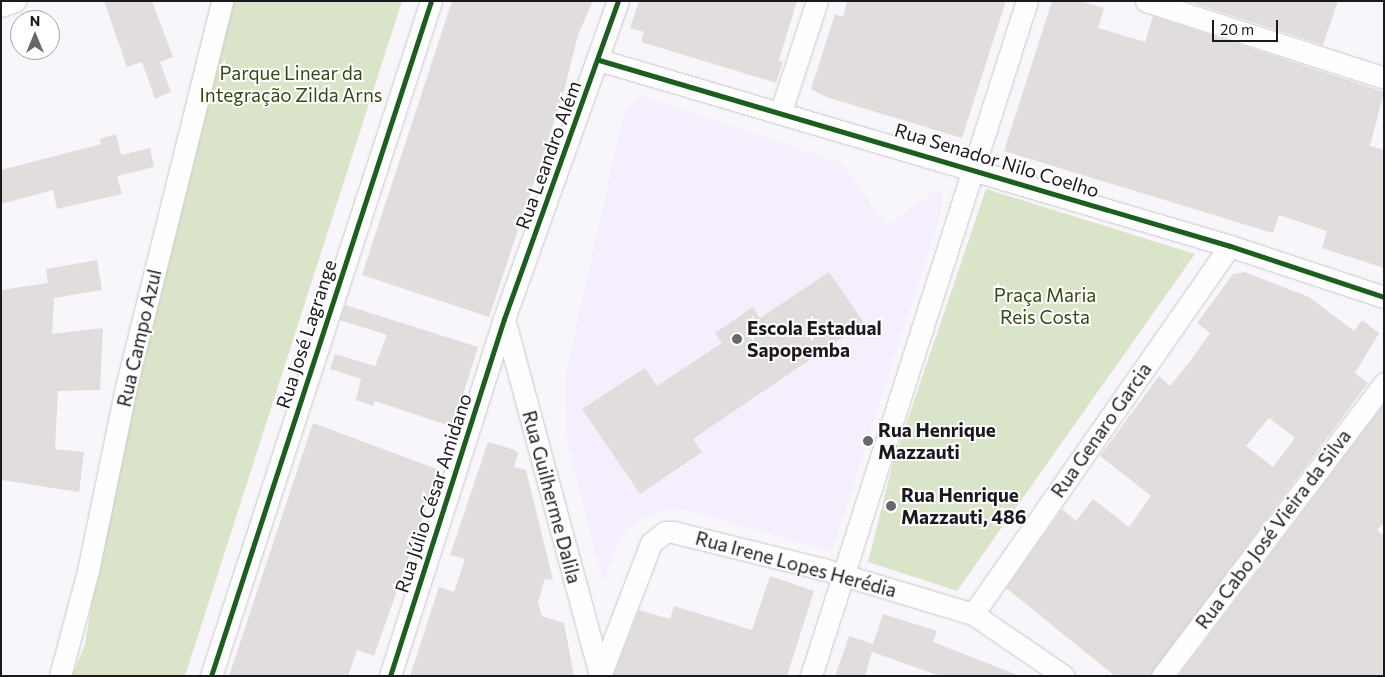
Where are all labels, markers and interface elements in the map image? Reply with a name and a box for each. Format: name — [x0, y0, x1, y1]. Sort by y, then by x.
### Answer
north arrow — [10, 10, 60, 60]
scale bar — [1215, 10, 1281, 42]
text: N — [30, 12, 40, 29]
text: 20 m — [1220, 20, 1254, 38]
park label: Parque Linear da Integração Zilda Arns — [200, 62, 382, 106]
street label: Rua Leandro Além — [511, 78, 585, 232]
street label: Rua Senador Nilo Coelho — [892, 118, 1102, 202]
street label: Rua José Lagrange — [271, 257, 341, 411]
street label: Rua Campo Azul — [112, 267, 166, 409]
park label: Praça Maria Reis Costa — [994, 284, 1096, 328]
place label: Escola Estadual Sapopemba — [747, 317, 882, 361]
marker: Escola Estadual Sapopemba — [731, 333, 743, 345]
street label: Rua Genaro Garcia — [1046, 358, 1156, 502]
street label: Rua Júlio César Amidano — [390, 390, 476, 596]
street label: Rua Guilherme Dalila — [518, 408, 586, 586]
place label: Rua Henrique Mazzauti — [878, 419, 996, 463]
street label: Rua Cabo José Vieira da Silva — [1191, 425, 1355, 633]
marker: Rua Henrique Mazzauti — [862, 435, 874, 447]
place label: Rua Henrique Mazzauti, 486 — [901, 484, 1026, 528]
marker: Rua Henrique Mazzauti, 486 — [885, 500, 897, 512]
street label: Rua Irene Lopes Herédia — [693, 526, 899, 602]

